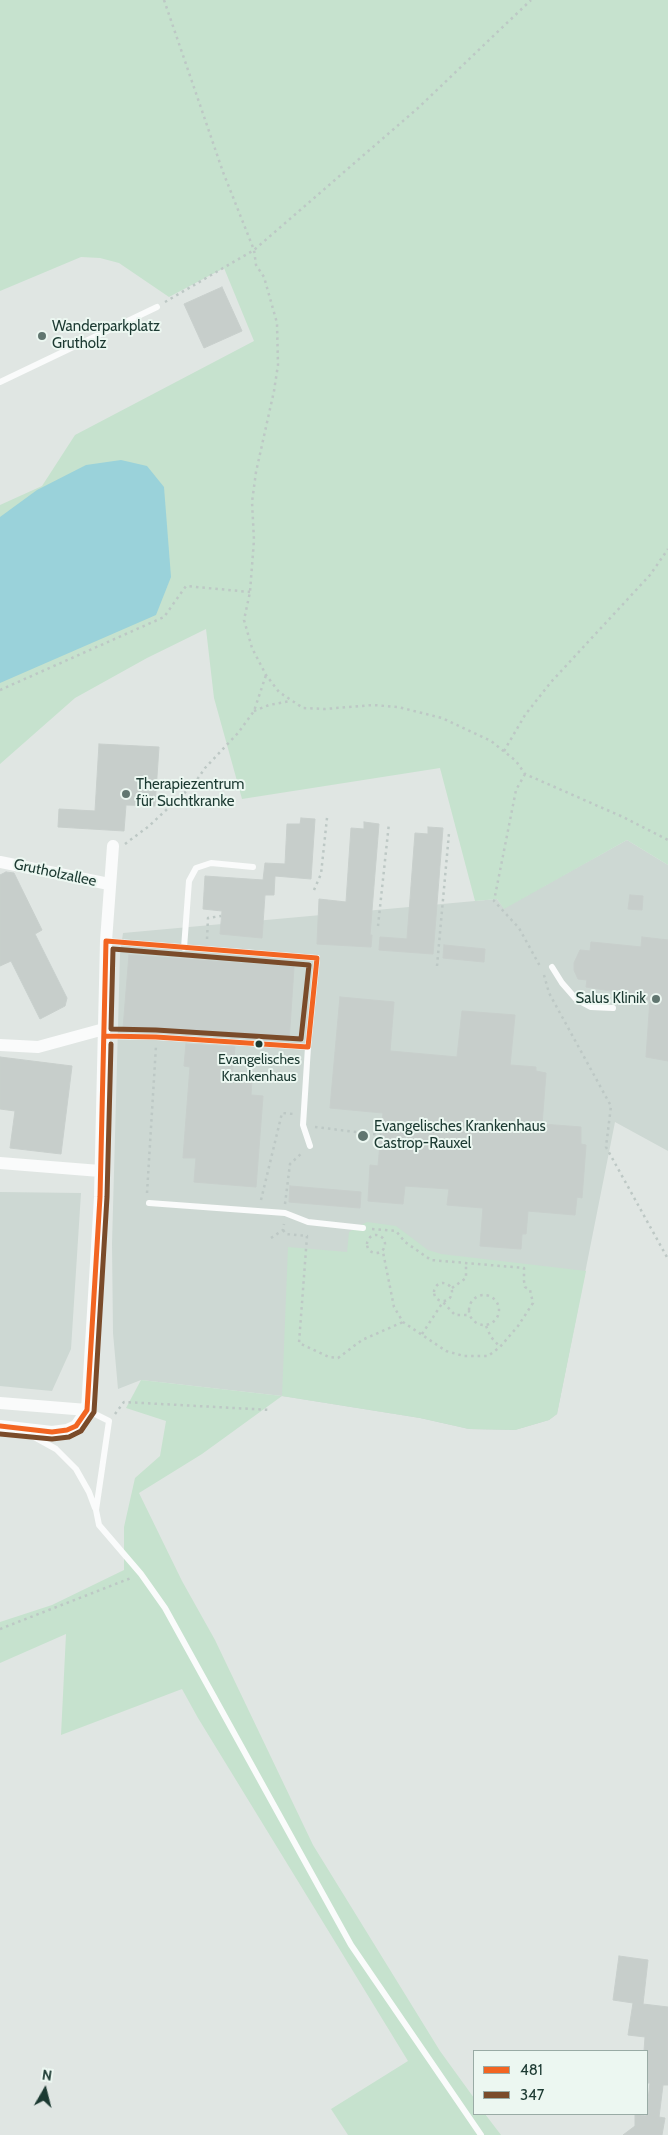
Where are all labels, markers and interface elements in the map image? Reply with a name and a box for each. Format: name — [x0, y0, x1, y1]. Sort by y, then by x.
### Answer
place label: Wanderparkplatz Grutholz — [52, 318, 160, 353]
marker: Wanderparkplatz Grutholz — [36, 330, 48, 342]
place label: Therapiezentrum für Suchtkranke — [136, 776, 244, 811]
marker: Therapiezentrum für Suchtkranke — [120, 788, 132, 800]
street label: Grutholzallee — [12, 855, 98, 891]
place label: Salus Klinik — [576, 990, 646, 1008]
marker: Salus Klinik — [650, 993, 662, 1005]
marker: Evangelisches Krankenhaus — [254, 1039, 264, 1049]
place label: Evangelisches Krankenhaus — [218, 1052, 300, 1084]
place label: Evangelisches Krankenhaus Castrop-Rauxel — [374, 1118, 546, 1153]
marker: Evangelisches Krankenhaus Castrop-Rauxel — [356, 1129, 370, 1143]
legend — [473, 2050, 648, 2115]
text: 481 — [520, 2061, 543, 2079]
north arrow — [20, 2065, 70, 2115]
text: N — [41, 2066, 53, 2085]
text: 347 — [520, 2086, 544, 2104]

